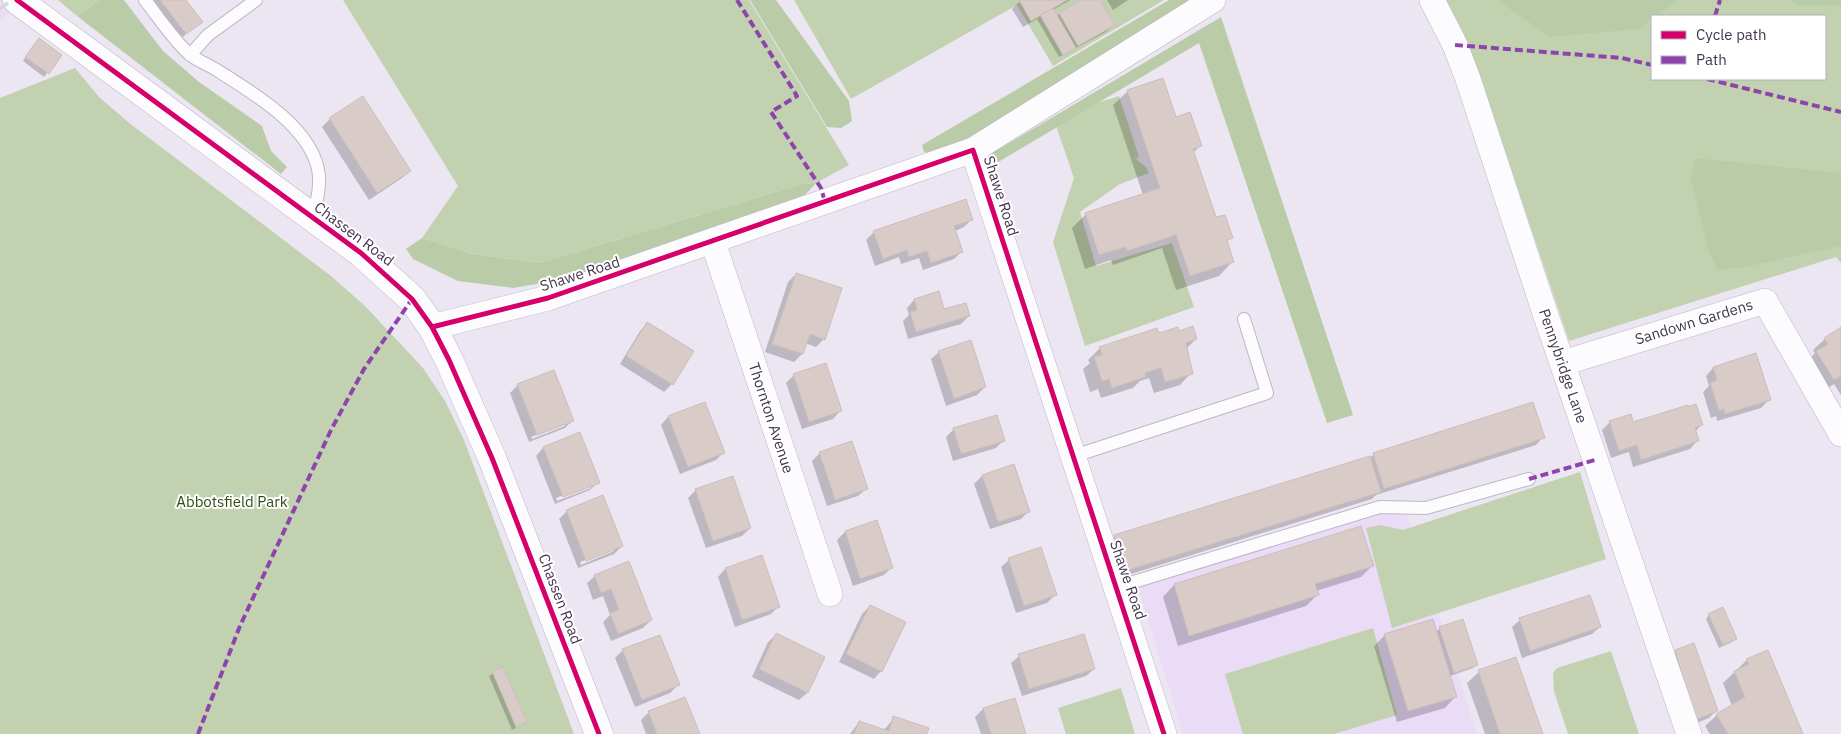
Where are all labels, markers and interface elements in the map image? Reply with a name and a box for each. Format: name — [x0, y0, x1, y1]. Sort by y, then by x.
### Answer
legend — [1651, 15, 1826, 80]
text: Cycle path — [1696, 25, 1767, 44]
text: Path — [1696, 50, 1727, 69]
street label: Shawe Road — [980, 153, 1023, 238]
street label: Chassen Road — [311, 197, 398, 270]
street label: Shawe Road — [537, 252, 622, 295]
street label: Sandown Gardens — [1633, 295, 1755, 349]
street label: Pennybridge Lane — [1535, 306, 1592, 426]
street label: Thornton Avenue — [745, 360, 798, 476]
park label: Abbotsfield Park — [176, 492, 288, 511]
street label: Shawe Road — [1106, 538, 1151, 622]
street label: Chassen Road — [535, 551, 586, 647]

